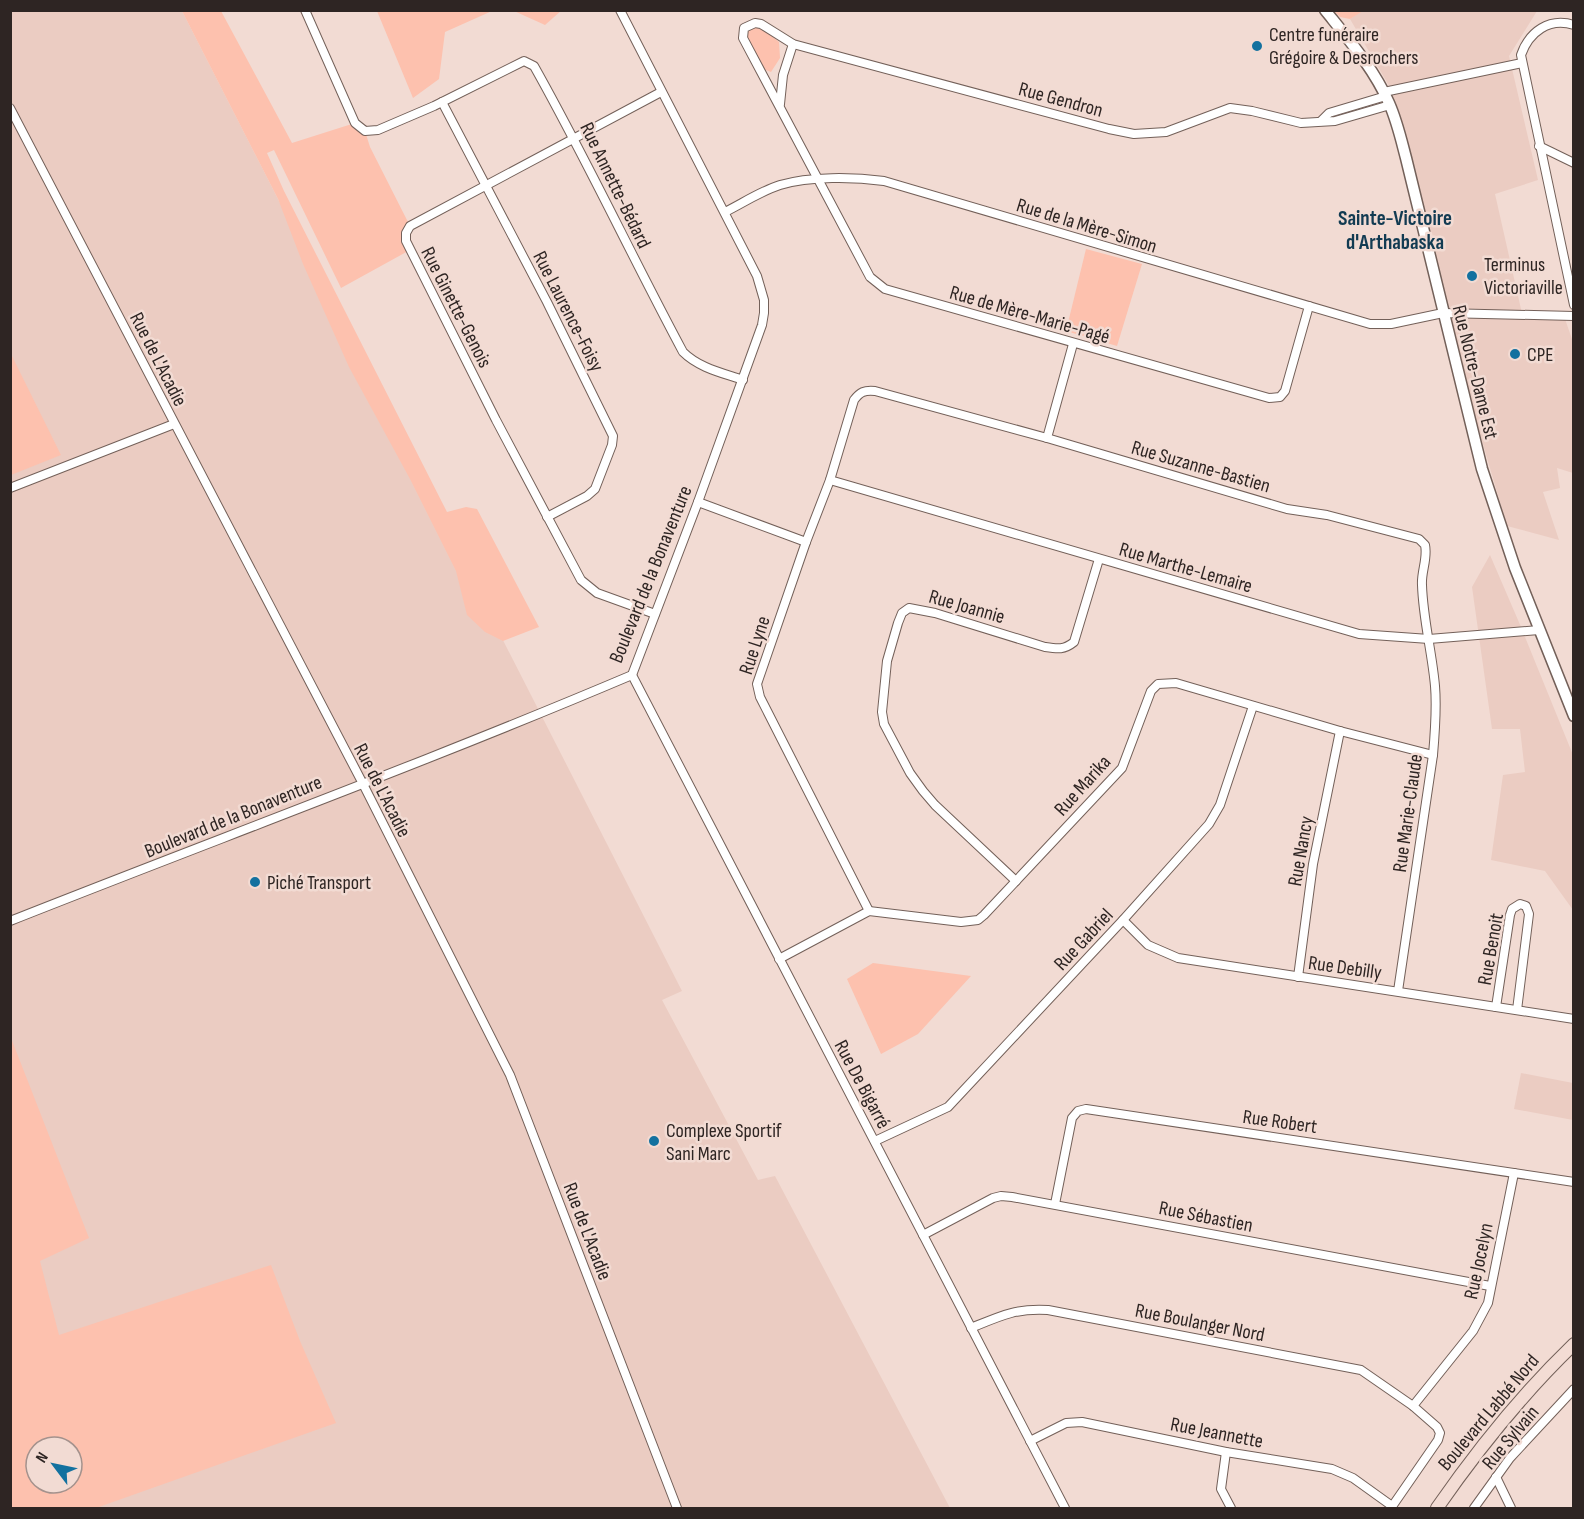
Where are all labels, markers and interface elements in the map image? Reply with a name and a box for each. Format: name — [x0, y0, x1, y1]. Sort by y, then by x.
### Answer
place label: Centre funéraire Grégoire & Desrochers — [1269, 23, 1418, 70]
marker: Centre funéraire Grégoire & Desrochers — [1250, 39, 1264, 53]
street label: Rue Gendron — [1016, 77, 1105, 123]
street label: Rue Annette-Bédard — [574, 119, 656, 252]
street label: Rue de la Mère-Simon — [1014, 193, 1160, 259]
district label: Sainte-Victoire d'Arthabaska — [1338, 206, 1452, 255]
street label: Rue Ginette-Genois — [415, 243, 497, 372]
street label: Rue Laurence-Foisy — [528, 247, 609, 376]
place label: Terminus Victoriaville — [1484, 253, 1563, 300]
marker: Terminus Victoriaville — [1465, 269, 1479, 283]
street label: Rue de Mère-Marie-Pagé — [947, 281, 1113, 349]
street label: Rue Notre-Dame Est — [1447, 303, 1503, 442]
street label: Rue de L'Acadie — [124, 308, 192, 410]
place label: CPE — [1527, 343, 1553, 367]
marker: CPE — [1508, 347, 1522, 361]
street label: Rue Suzanne-Bastien — [1128, 436, 1273, 498]
street label: Boulevard de la Bonaventure — [604, 482, 697, 666]
street label: Rue Marthe-Lemaire — [1116, 537, 1255, 598]
street label: Rue Joannie — [926, 585, 1007, 629]
street label: Rue Lyne — [734, 613, 776, 678]
street label: Rue de L'Acadie — [348, 739, 416, 841]
street label: Rue Marika — [1049, 750, 1116, 821]
street label: Rue Marie-Claude — [1388, 752, 1428, 874]
street label: Boulevard de la Bonaventure — [141, 770, 325, 863]
street label: Rue Nancy — [1283, 814, 1319, 888]
place label: Piché Transport — [267, 871, 371, 895]
marker: Piché Transport — [248, 875, 262, 889]
street label: Rue Gabriel — [1049, 904, 1118, 976]
street label: Rue Benoit — [1473, 911, 1509, 987]
street label: Rue Debilly — [1307, 951, 1383, 985]
street label: Rue De Bigarré — [829, 1036, 896, 1133]
street label: Rue Robert — [1241, 1105, 1318, 1139]
place label: Complexe Sportif Sani Marc — [666, 1119, 782, 1166]
marker: Complexe Sportif Sani Marc — [647, 1134, 661, 1148]
street label: Rue de L'Acadie — [558, 1179, 617, 1283]
street label: Rue Sébastien — [1157, 1196, 1255, 1238]
street label: Rue Jocelyn — [1459, 1221, 1499, 1301]
street label: Rue Boulanger Nord — [1133, 1299, 1267, 1347]
street label: Boulevard Labbé Nord — [1433, 1350, 1544, 1476]
street label: Rue Sylvain — [1477, 1401, 1544, 1475]
street label: Rue Jeannette — [1168, 1412, 1265, 1454]
north arrow — [24, 1435, 84, 1495]
text: N — [32, 1449, 53, 1467]

